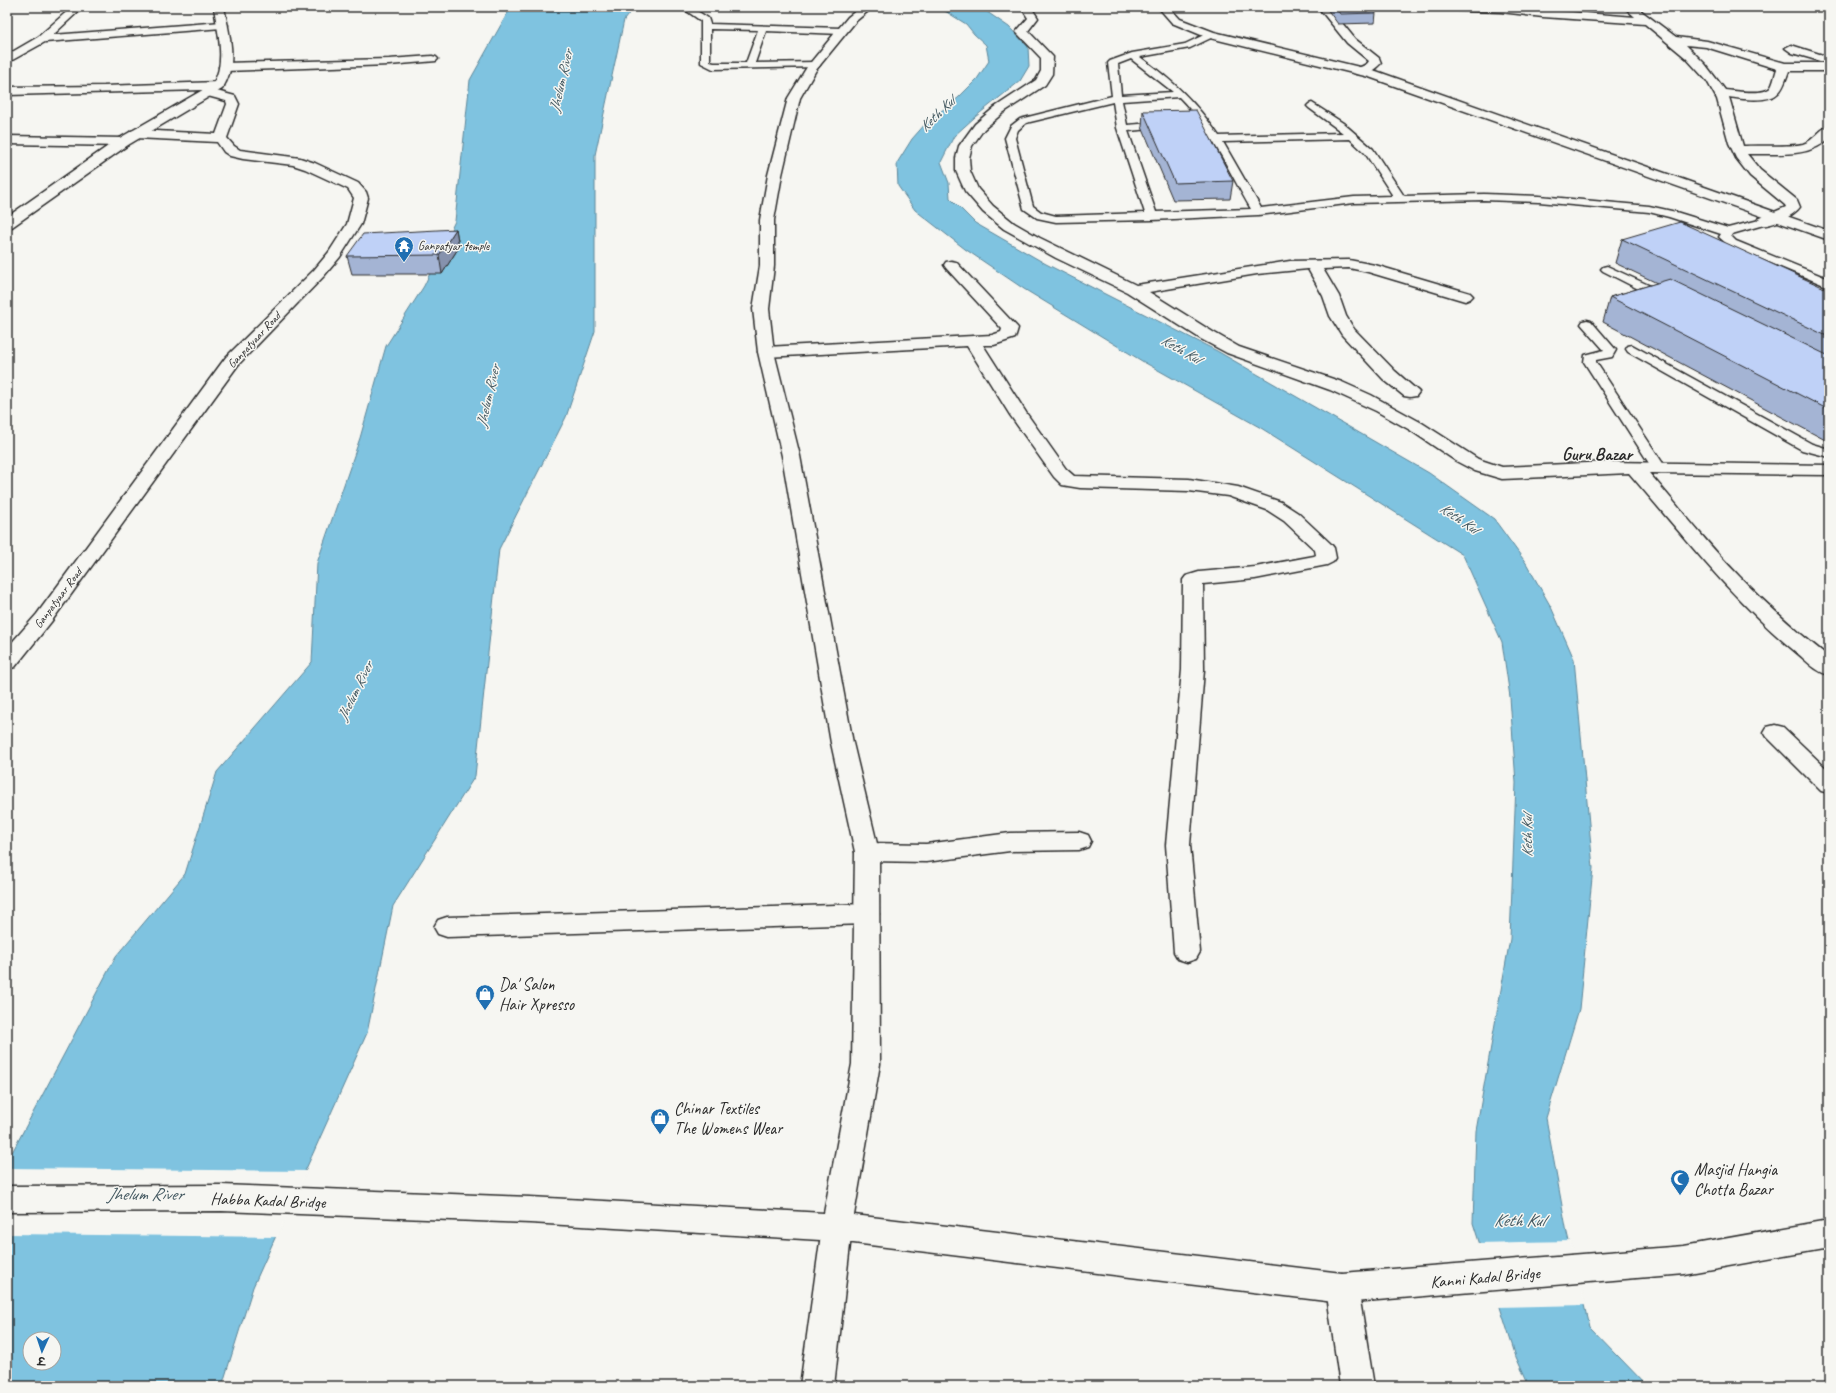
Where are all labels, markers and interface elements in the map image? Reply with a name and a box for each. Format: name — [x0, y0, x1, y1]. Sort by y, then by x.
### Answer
water label: Jhelum River — [545, 46, 578, 116]
water label: Keth Kul — [916, 89, 963, 136]
temple icon: Ganpatyar temple — [393, 235, 415, 263]
place label: Ganpatyar temple — [418, 238, 490, 254]
street label: Ganpatyaar Road — [224, 307, 286, 372]
water label: Keth Kul — [1158, 331, 1208, 371]
water label: Jhelum River — [472, 361, 505, 431]
district label: Guru Bazar — [1562, 443, 1635, 465]
water label: Keth Kul — [1436, 499, 1486, 541]
street label: Ganpatyaar Road — [30, 563, 87, 631]
water label: Jhelum River — [332, 657, 379, 725]
water label: Keth Kul — [1518, 810, 1537, 857]
place label: Da' Salon Hair Xpresso — [499, 974, 575, 1015]
shop icon: Da' Salon Hair Xpresso — [474, 983, 496, 1011]
place label: Chinar Textiles The Womens Wear — [674, 1098, 784, 1139]
shop icon: Chinar Textiles The Womens Wear — [649, 1107, 671, 1135]
place label: Masjid Hangia Chotta Bazar — [1694, 1159, 1778, 1200]
mosque icon: Masjid Hangia Chotta Bazar — [1669, 1168, 1691, 1196]
water label: Jhelum River — [105, 1183, 185, 1205]
street label: Habba Kadal Bridge — [210, 1188, 327, 1213]
water label: Keth Kul — [1494, 1209, 1550, 1231]
street label: Kanni Kadal Bridge — [1429, 1262, 1542, 1293]
north arrow — [22, 1331, 62, 1371]
text: उ — [36, 1354, 47, 1368]

